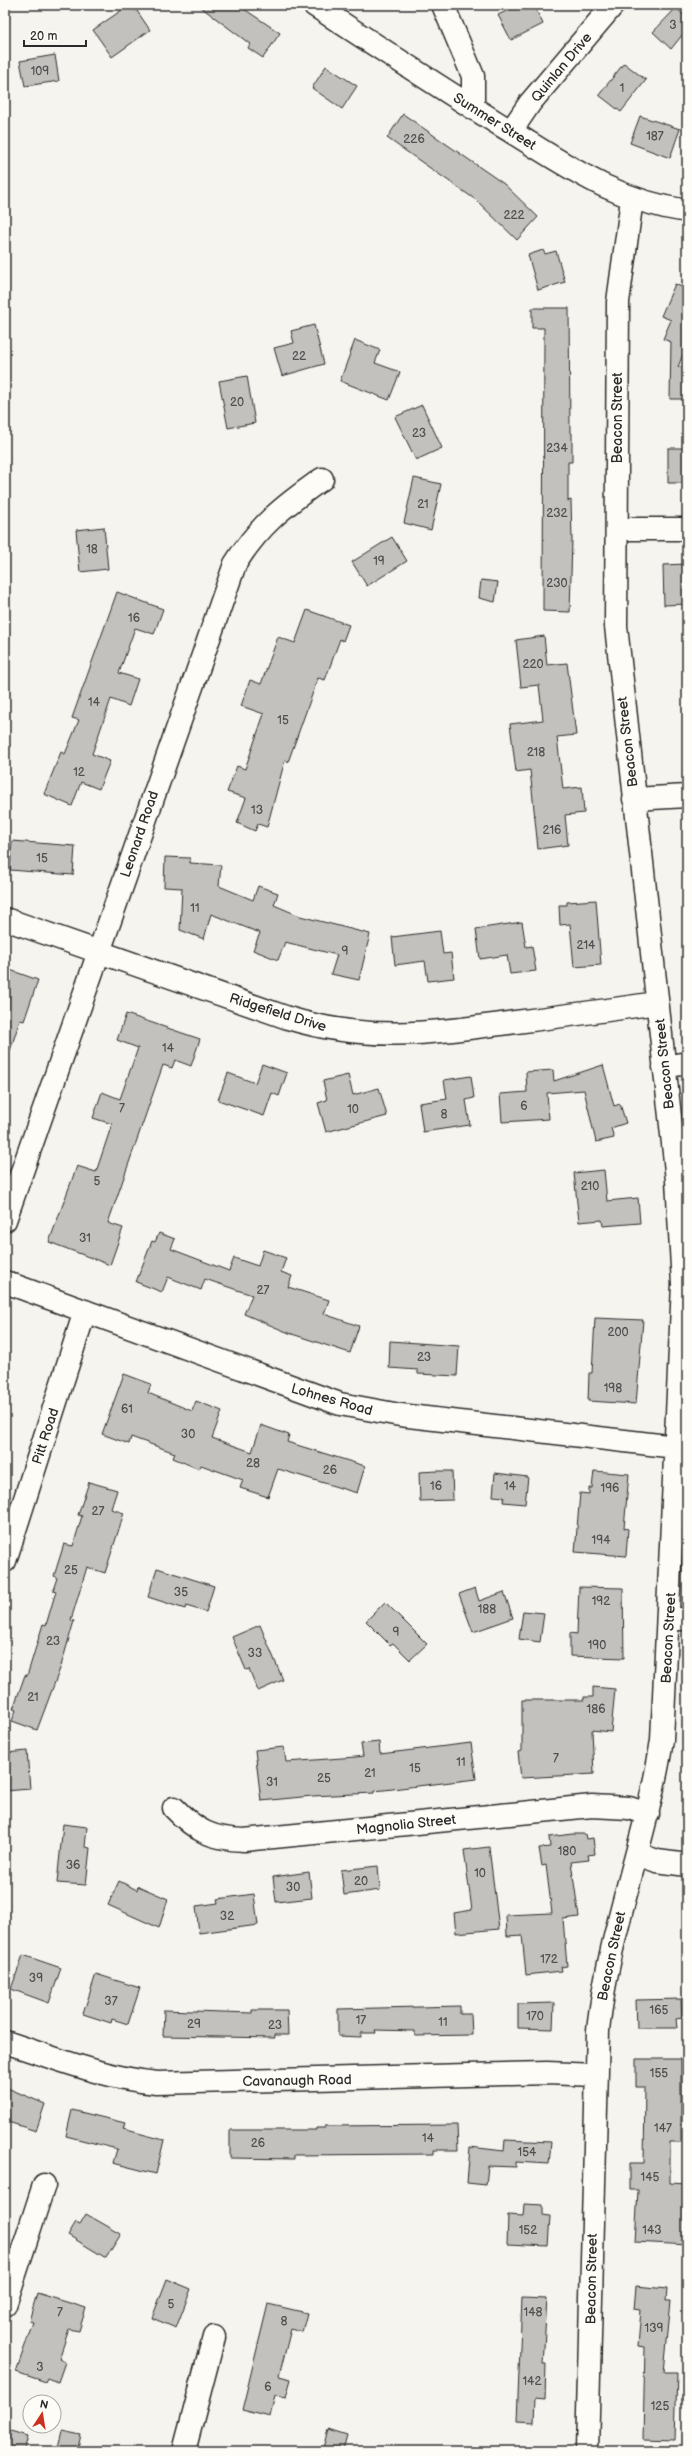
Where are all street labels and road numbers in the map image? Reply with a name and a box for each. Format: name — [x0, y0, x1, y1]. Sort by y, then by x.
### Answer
street label: Quinlan Drive — [527, 29, 595, 105]
street label: Summer Street — [450, 89, 540, 154]
street label: Beacon Street — [609, 372, 626, 464]
street label: Beacon Street — [613, 695, 641, 788]
street label: Leonard Road — [117, 789, 162, 880]
street label: Ridgefield Drive — [227, 990, 328, 1035]
street label: Beacon Street — [651, 1017, 678, 1110]
street label: Lohnes Road — [289, 1380, 375, 1419]
street label: Pitt Road — [28, 1406, 63, 1467]
street label: Beacon Street — [658, 1591, 679, 1684]
street label: Magnolia Street — [355, 1811, 457, 1838]
street label: Beacon Street — [594, 1909, 629, 2002]
street label: Cavanaugh Road — [242, 2071, 352, 2090]
street label: Beacon Street — [582, 2233, 601, 2325]

